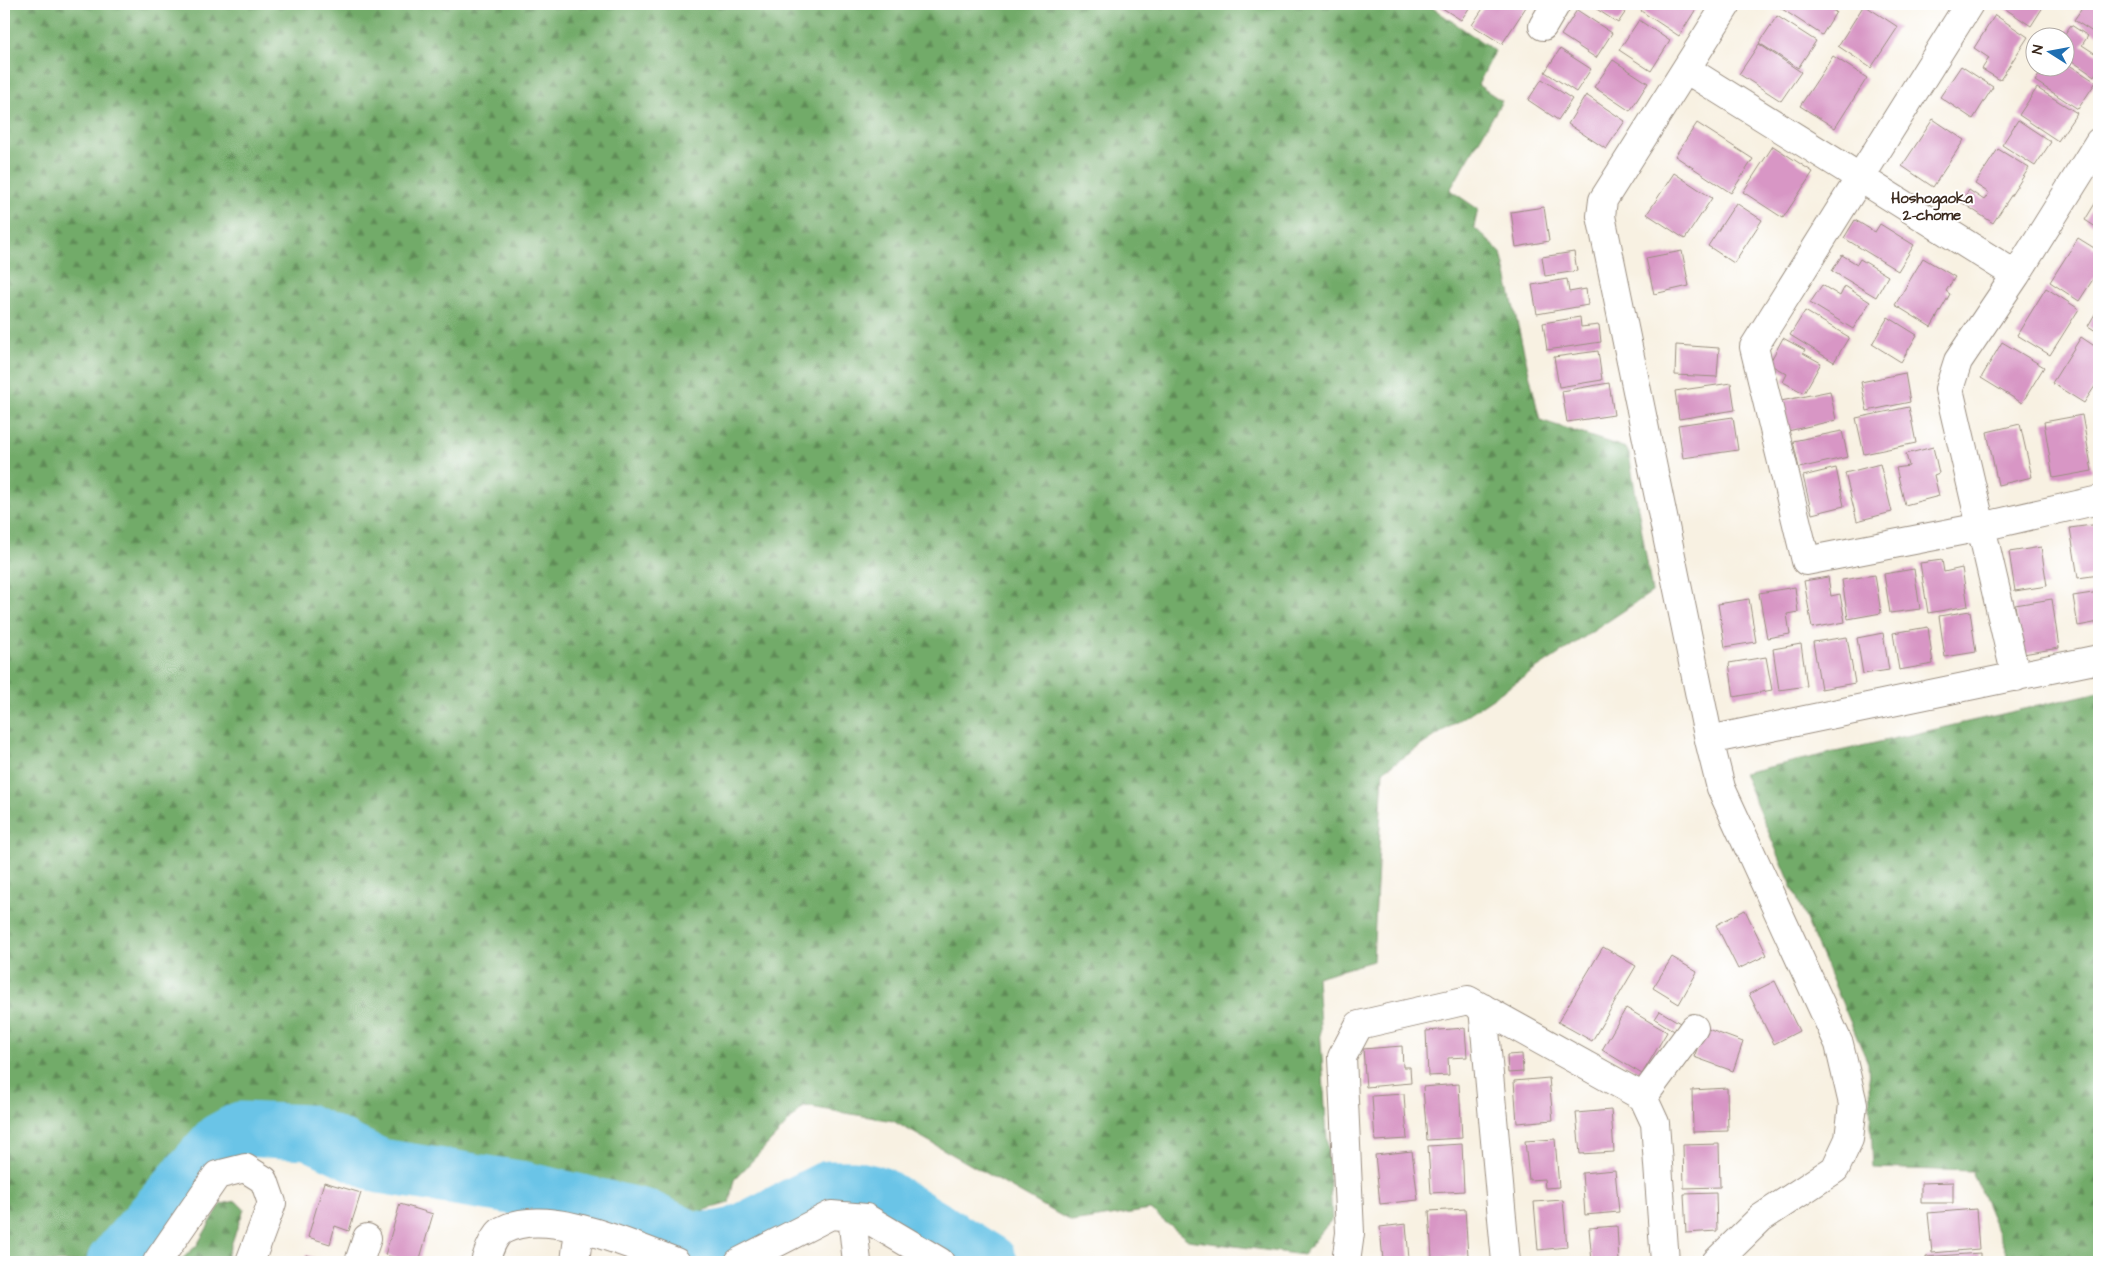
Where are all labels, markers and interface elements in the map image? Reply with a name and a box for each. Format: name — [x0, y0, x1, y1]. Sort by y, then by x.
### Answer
north arrow — [2026, 28, 2076, 78]
text: N — [2028, 43, 2049, 56]
district label: Hoshogaoka 2-chome — [1891, 188, 1973, 226]

